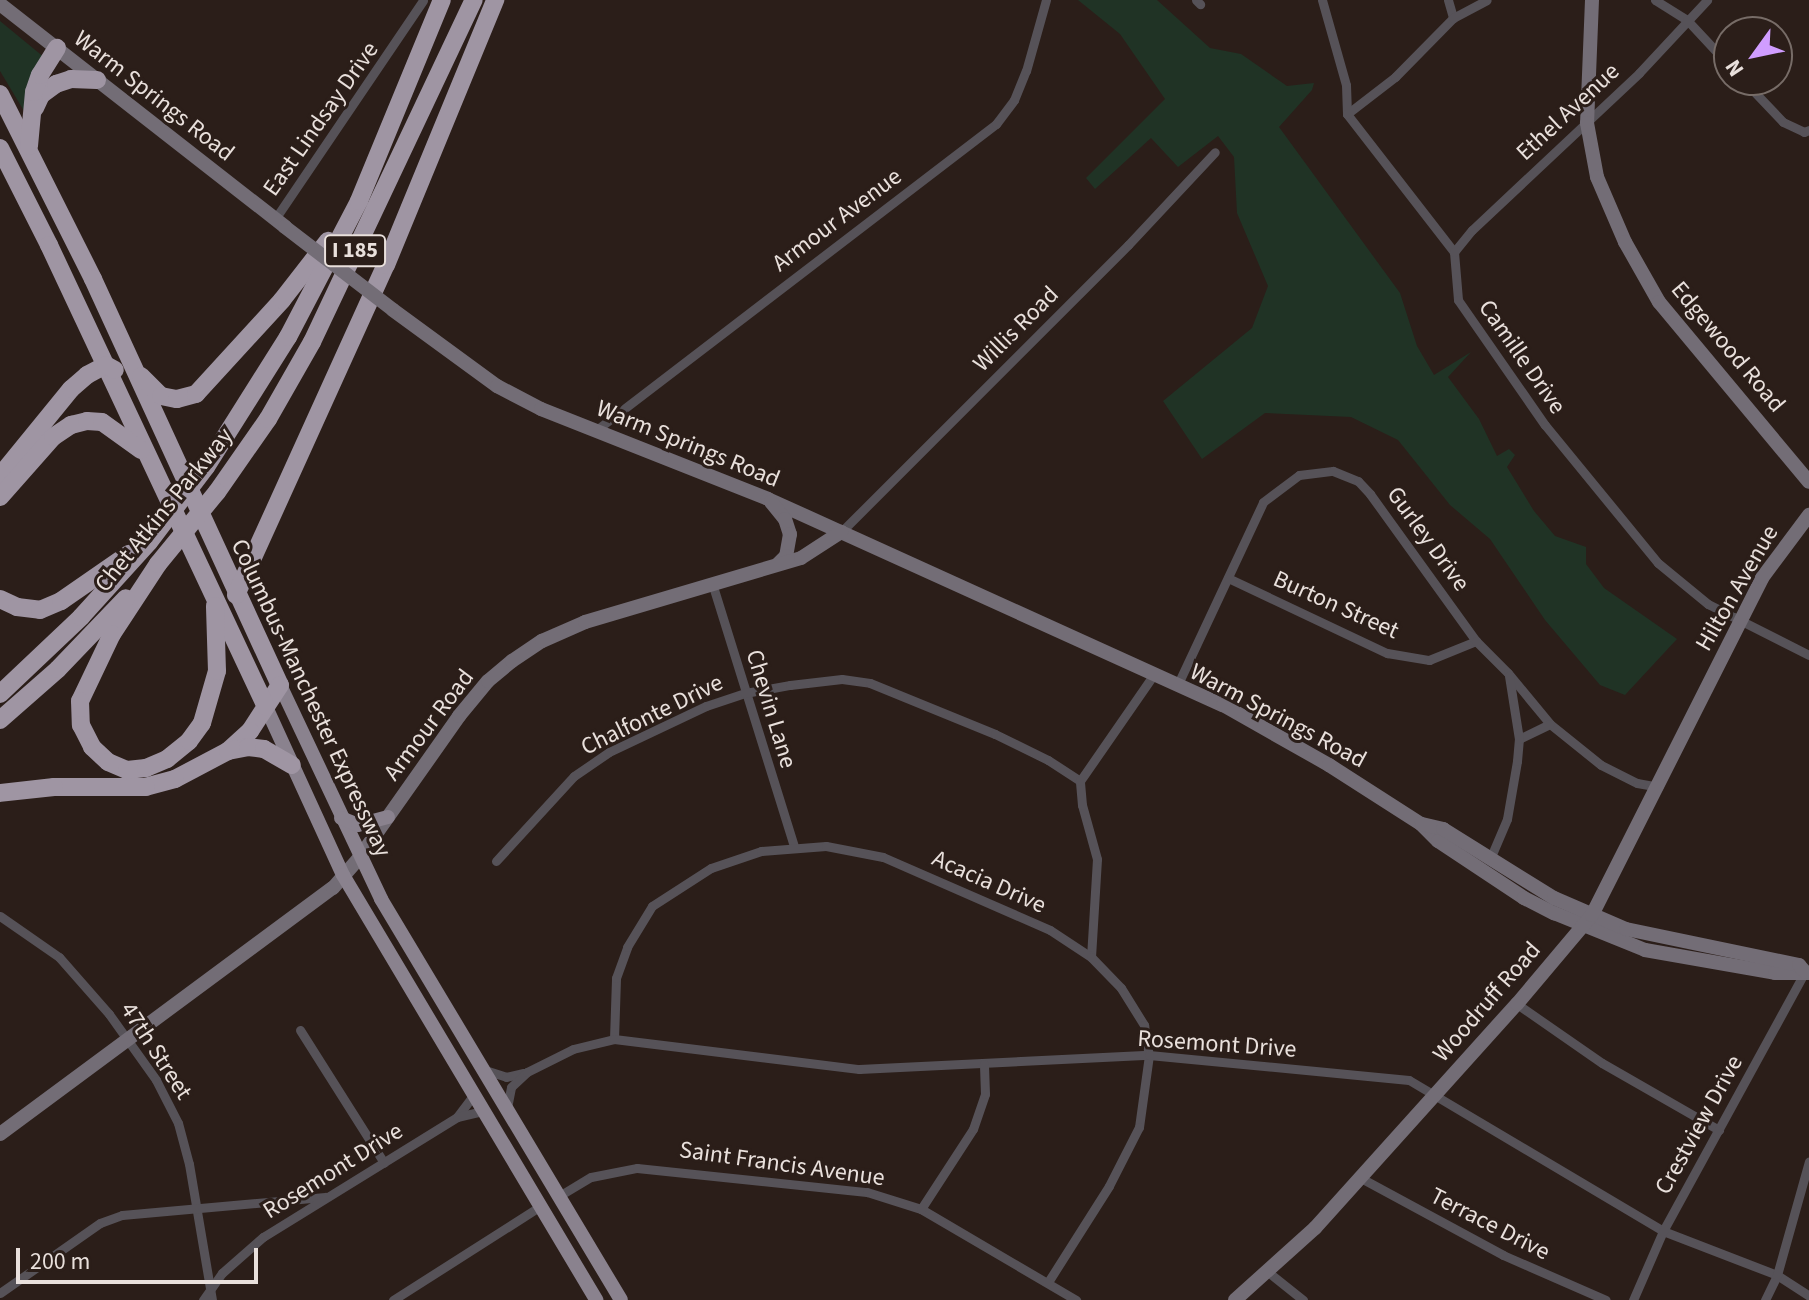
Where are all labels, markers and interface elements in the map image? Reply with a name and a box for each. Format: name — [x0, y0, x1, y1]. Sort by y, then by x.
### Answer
north arrow — [1713, 16, 1793, 96]
street label: Warm Springs Road — [68, 24, 240, 168]
street label: East Lindsay Drive — [257, 36, 385, 202]
text: N — [1717, 53, 1752, 83]
street label: Ethel Avenue — [1511, 57, 1625, 167]
street label: Armour Avenue — [767, 162, 907, 278]
road number: I 185 — [323, 233, 387, 269]
street label: Edgewood Road — [1665, 276, 1791, 418]
street label: Willis Road — [967, 280, 1065, 378]
street label: Camille Drive — [1472, 294, 1572, 420]
street label: Warm Springs Road — [592, 394, 784, 494]
street label: Chet Atkins Parkway — [89, 422, 239, 598]
street label: Gurley Drive — [1380, 481, 1476, 597]
street label: Hilton Avenue — [1689, 520, 1785, 656]
street label: Columbus-Manchester Expressway — [225, 535, 397, 861]
street label: Burton Street — [1269, 565, 1403, 645]
street label: Chevin Lane — [739, 646, 803, 772]
street label: Warm Springs Road — [1185, 657, 1371, 775]
street label: Armour Road — [378, 664, 480, 786]
street label: Chalfonte Drive — [576, 668, 728, 762]
street label: Acacia Drive — [928, 844, 1050, 920]
street label: Woodruff Road — [1427, 936, 1547, 1068]
street label: 47th Street — [114, 997, 198, 1105]
street label: Rosemont Drive — [1137, 1024, 1297, 1064]
street label: Crestview Drive — [1649, 1050, 1749, 1200]
street label: Rosemont Drive — [258, 1117, 408, 1225]
street label: Saint Francis Avenue — [678, 1135, 886, 1193]
street label: Terrace Drive — [1425, 1182, 1555, 1266]
scale bar — [20, 1232, 262, 1282]
text: 200 m — [30, 1244, 90, 1279]

